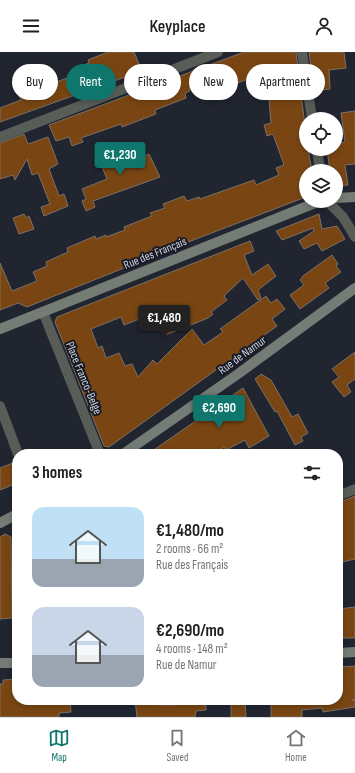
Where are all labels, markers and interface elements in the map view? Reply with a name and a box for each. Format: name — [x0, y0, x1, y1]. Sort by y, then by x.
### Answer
icon: menu — [20, 15, 42, 37]
icon: person — [313, 15, 335, 37]
text: Keyplace — [149, 16, 206, 37]
chip: Buy — [12, 64, 58, 100]
chip: Rent — [66, 64, 116, 100]
chip: Filters — [124, 64, 181, 100]
chip: New — [189, 64, 238, 100]
chip: Apartment — [246, 64, 325, 100]
map controls — [299, 112, 343, 208]
button: locate — [299, 112, 343, 156]
pin: €1,230 — [87, 142, 153, 176]
text: €1,230 — [104, 147, 136, 163]
button: layers — [299, 164, 343, 208]
street label: Rue des Français — [121, 234, 189, 273]
pin: €1,480 — [131, 305, 197, 339]
text: €1,480 — [147, 310, 181, 326]
street label: Rue de Namur — [215, 333, 270, 378]
street label: Place Franco-Belge — [62, 340, 105, 417]
pin: €2,690 — [186, 395, 252, 429]
text: €2,690 — [202, 400, 236, 416]
icon: filters — [301, 462, 323, 484]
text: 3 homes — [32, 463, 82, 483]
text: €1,480/mo — [156, 521, 224, 541]
icon: home — [64, 523, 112, 571]
text: 2 rooms · 66 m² — [156, 541, 223, 557]
text: Rue des Français — [156, 557, 228, 573]
text: €2,690/mo — [156, 621, 224, 641]
icon: home — [64, 623, 112, 671]
text: 4 rooms · 148 m² — [156, 641, 228, 657]
text: Rue de Namur — [156, 657, 217, 673]
tab: Map — [48, 727, 70, 764]
tab: Saved — [166, 727, 189, 764]
tab: Home — [285, 727, 307, 764]

